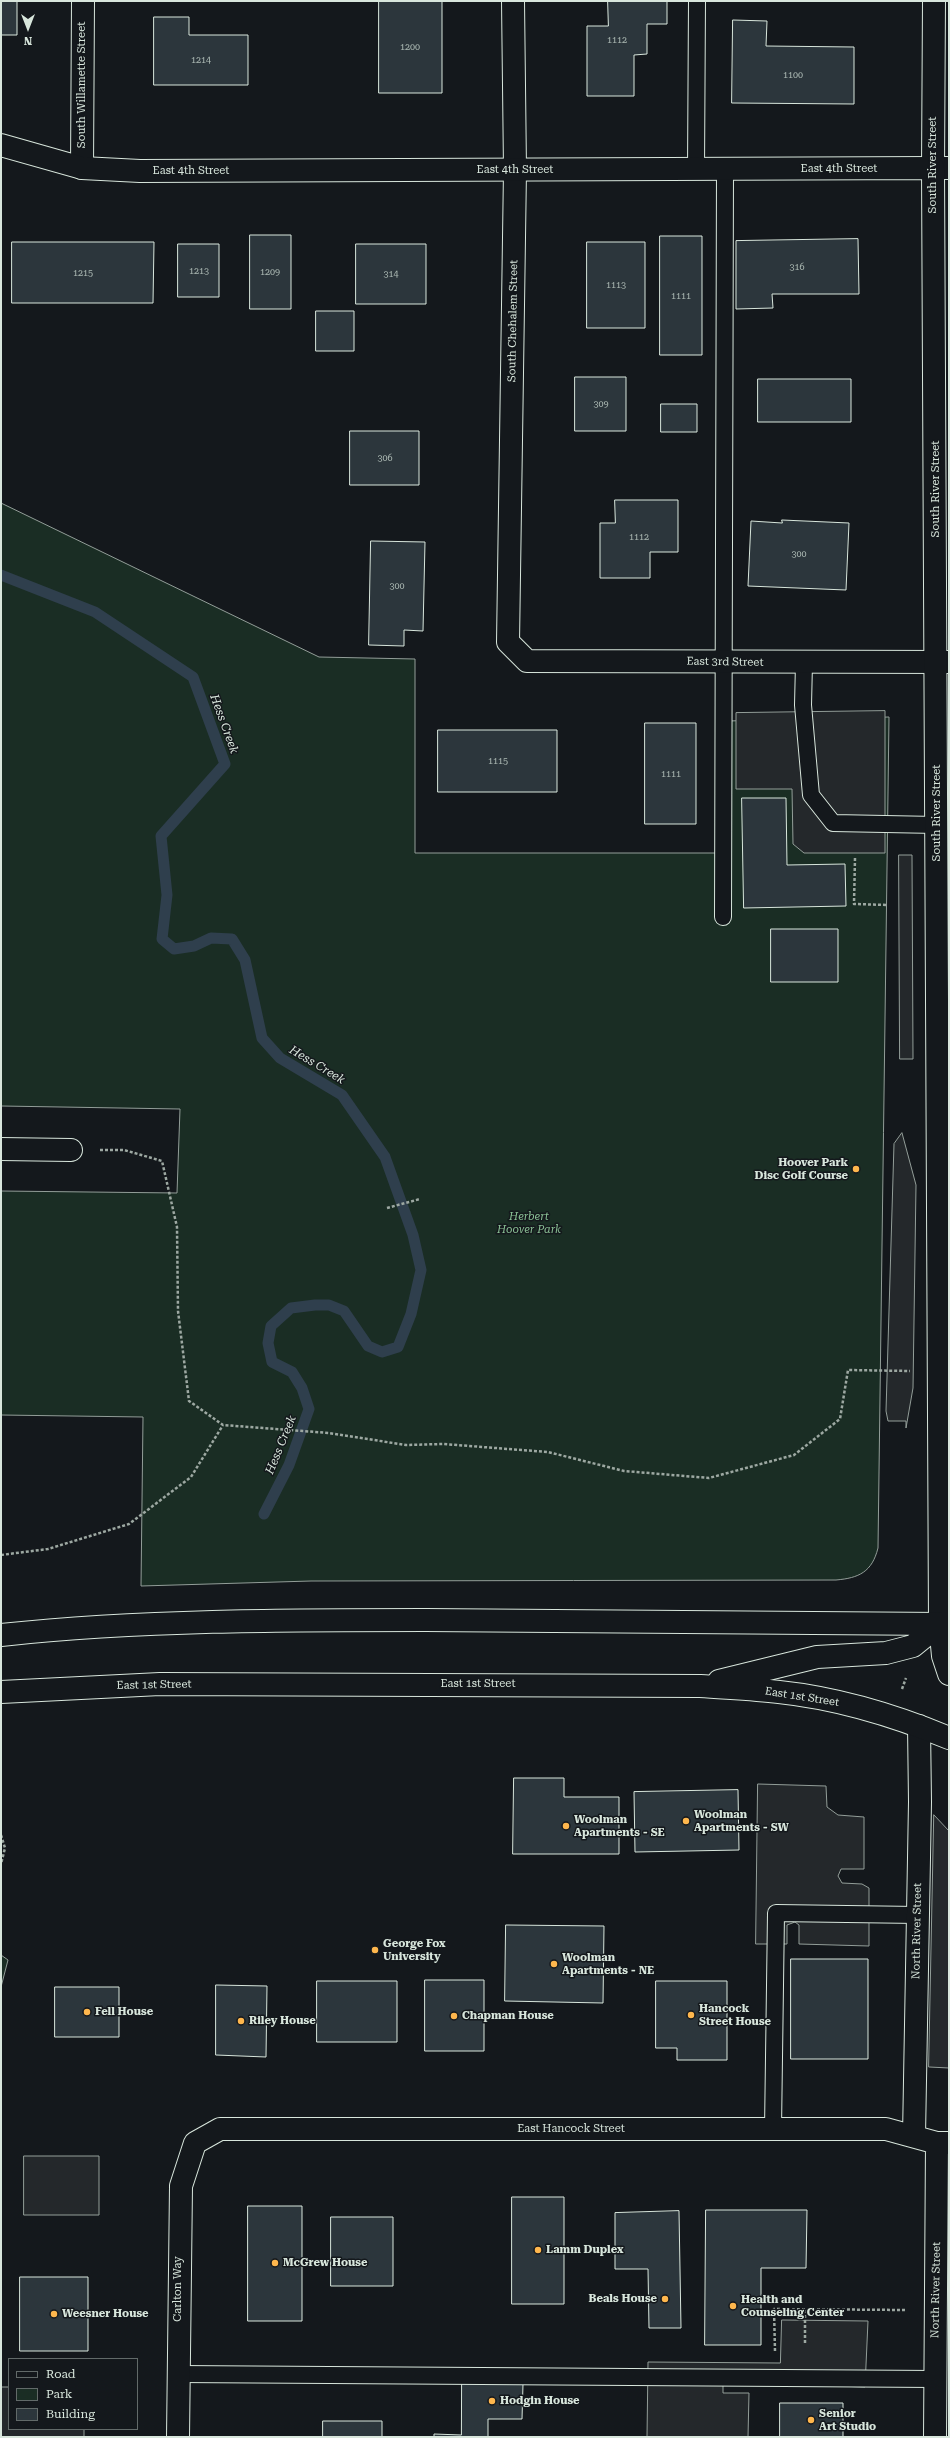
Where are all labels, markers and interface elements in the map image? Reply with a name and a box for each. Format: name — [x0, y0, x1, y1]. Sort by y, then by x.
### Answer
north arrow — [8, 8, 48, 48]
street label: South Willamette Street — [75, 22, 89, 148]
text: N — [24, 34, 32, 47]
house number: 1112 — [607, 35, 627, 45]
house number: 1200 — [400, 42, 420, 52]
house number: 1214 — [191, 55, 211, 65]
house number: 1100 — [783, 70, 803, 80]
street label: South River Street — [926, 117, 940, 213]
street label: East 4th Street — [801, 162, 877, 176]
street label: East 4th Street — [477, 163, 553, 177]
street label: East 4th Street — [153, 164, 229, 178]
street label: South Chehalem Street — [505, 260, 521, 382]
house number: 316 — [789, 262, 805, 272]
house number: 1213 — [189, 266, 209, 276]
house number: 1209 — [260, 267, 280, 277]
house number: 1215 — [73, 268, 93, 278]
house number: 314 — [383, 269, 399, 279]
house number: 1113 — [606, 280, 626, 290]
house number: 1111 — [671, 291, 691, 301]
house number: 309 — [593, 399, 609, 409]
street label: South River Street — [929, 441, 943, 537]
house number: 306 — [377, 453, 393, 463]
house number: 1112 — [629, 532, 649, 542]
house number: 300 — [791, 549, 807, 559]
house number: 300 — [389, 581, 405, 591]
street label: East 3rd Street — [686, 655, 764, 669]
water label: Hess Creek — [207, 692, 241, 756]
house number: 1115 — [488, 756, 508, 766]
street label: South River Street — [930, 765, 944, 861]
house number: 1111 — [661, 769, 681, 779]
water label: Hess Creek — [287, 1043, 347, 1087]
place label: Hoover Park Disc Golf Course — [755, 1156, 848, 1182]
marker: Hoover Park Disc Golf Course — [851, 1164, 861, 1174]
park label: Herbert Hoover Park — [497, 1210, 561, 1236]
water label: Hess Creek — [263, 1413, 299, 1477]
street label: East 1st Street — [441, 1677, 515, 1691]
street label: East 1st Street — [116, 1678, 192, 1692]
street label: East 1st Street — [764, 1685, 840, 1709]
place label: Woolman Apartments - SW — [694, 1808, 789, 1834]
place label: Woolman Apartments - SE — [574, 1813, 665, 1839]
marker: Woolman Apartments - SW — [681, 1816, 691, 1826]
marker: Woolman Apartments - SE — [561, 1821, 571, 1831]
street label: North River Street — [910, 1883, 924, 1979]
place label: George Fox University — [383, 1937, 446, 1963]
marker: George Fox University — [370, 1945, 380, 1955]
place label: Woolman Apartments - NE — [562, 1951, 654, 1977]
marker: Woolman Apartments - NE — [549, 1959, 559, 1969]
place label: Hancock Street House — [699, 2002, 771, 2028]
place label: Fell House — [95, 2005, 153, 2019]
marker: Fell House — [82, 2007, 92, 2017]
place label: Chapman House — [462, 2009, 554, 2023]
marker: Hancock Street House — [686, 2010, 696, 2020]
marker: Chapman House — [449, 2011, 459, 2021]
place label: Riley House — [249, 2014, 316, 2028]
marker: Riley House — [236, 2016, 246, 2026]
street label: East Hancock Street — [517, 2122, 625, 2136]
street label: North River Street — [929, 2242, 943, 2338]
place label: Lamm Duplex — [546, 2243, 623, 2257]
marker: Lamm Duplex — [533, 2245, 543, 2255]
street label: Carlton Way — [171, 2256, 185, 2322]
place label: McGrew House — [283, 2256, 367, 2270]
marker: McGrew House — [270, 2258, 280, 2268]
place label: Beals House — [589, 2292, 657, 2306]
place label: Health and Counseling Center — [741, 2293, 844, 2319]
marker: Beals House — [660, 2294, 670, 2304]
marker: Health and Counseling Center — [728, 2301, 738, 2311]
place label: Weesner House — [62, 2307, 149, 2321]
marker: Weesner House — [49, 2309, 59, 2319]
legend — [8, 2358, 138, 2430]
text: Road — [46, 2367, 75, 2381]
text: Park — [46, 2387, 72, 2401]
place label: Hodgin House — [500, 2394, 580, 2408]
marker: Hodgin House — [487, 2396, 497, 2406]
text: Building — [46, 2407, 95, 2421]
place label: Senior Art Studio — [819, 2407, 876, 2433]
marker: Senior Art Studio — [806, 2415, 816, 2425]

